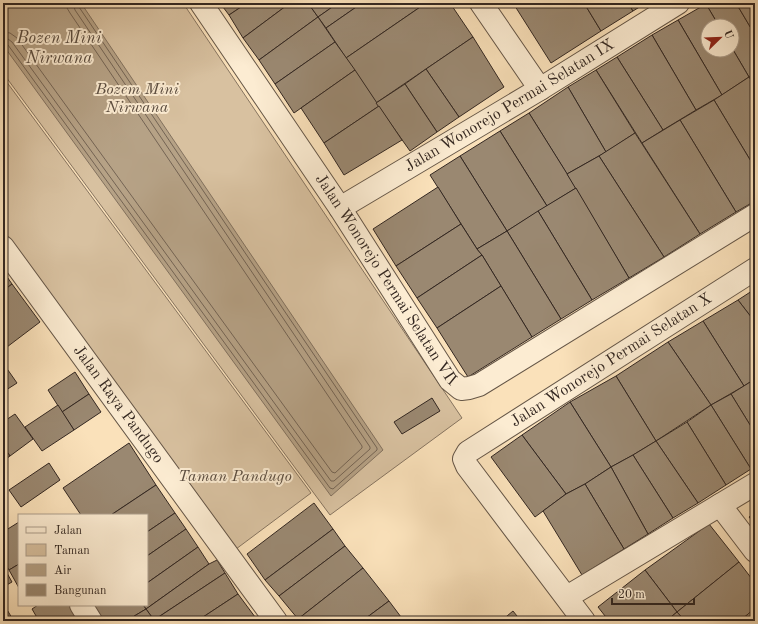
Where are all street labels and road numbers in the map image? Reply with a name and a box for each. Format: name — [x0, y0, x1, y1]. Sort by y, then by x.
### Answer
street label: Jalan Wonorejo Permai Selatan IX — [402, 37, 617, 175]
street label: Jalan Wonorejo Permai Selatan VII — [312, 171, 459, 389]
street label: Jalan Wonorejo Permai Selatan X — [508, 291, 715, 430]
street label: Jalan Raya Pandugo — [70, 343, 166, 466]

